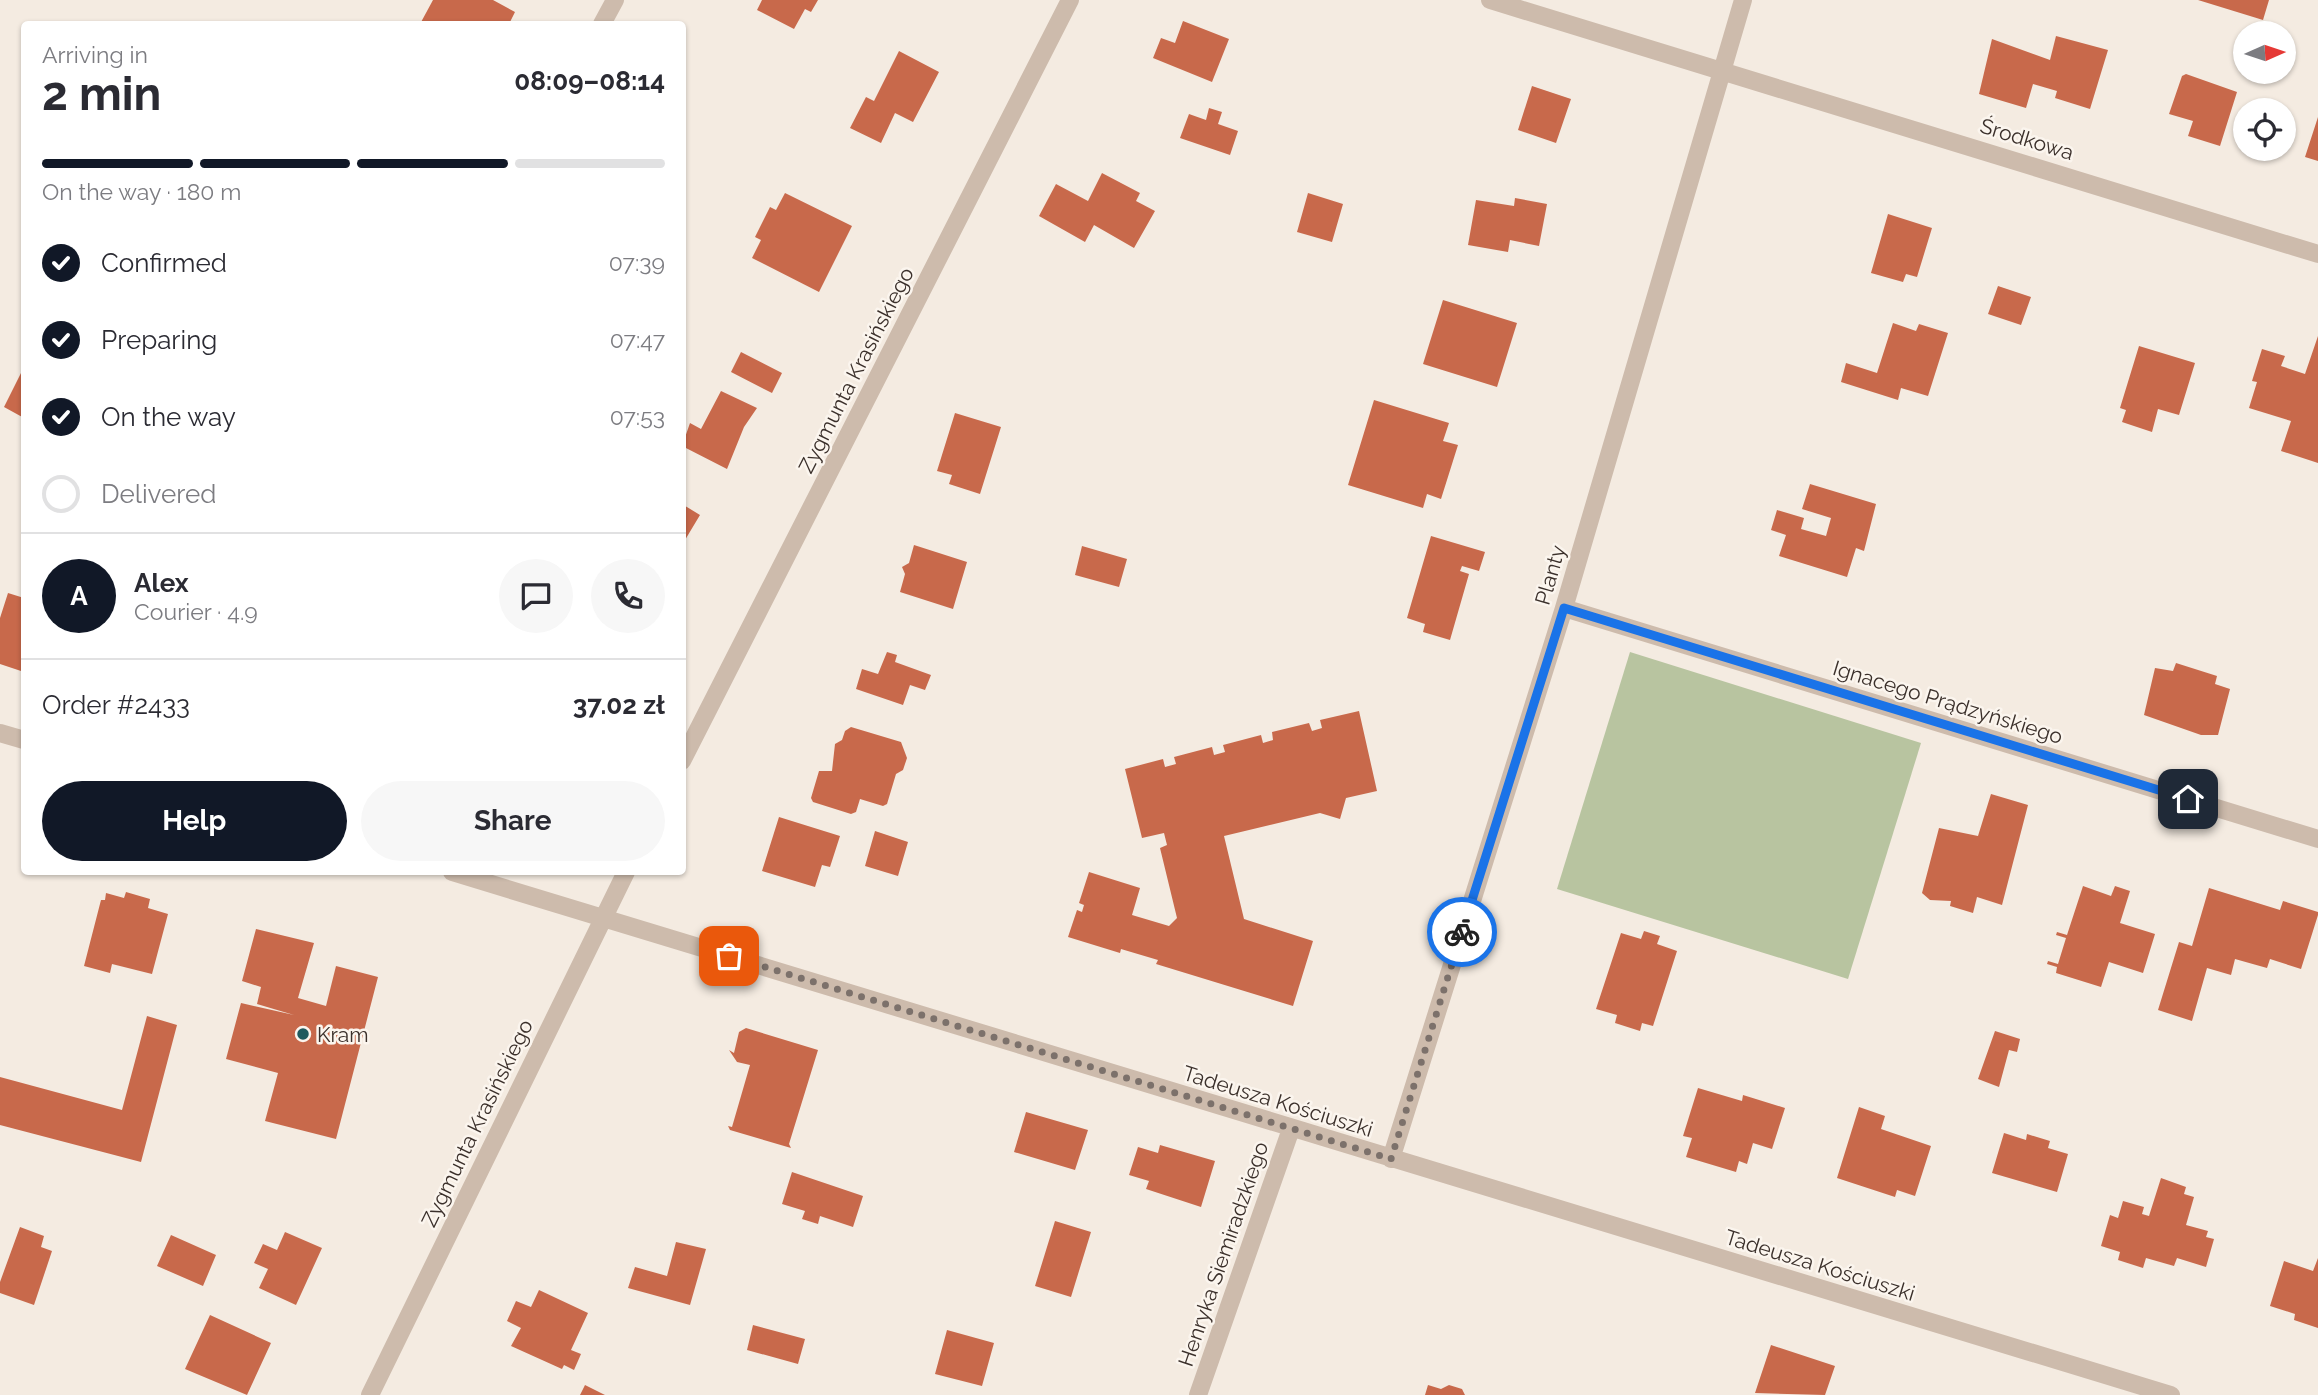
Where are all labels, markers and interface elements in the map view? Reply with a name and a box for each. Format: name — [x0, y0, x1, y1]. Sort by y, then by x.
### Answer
north arrow — [2233, 21, 2296, 84]
map controls — [2233, 21, 2296, 161]
text: Arriving in — [42, 41, 148, 68]
text: 08:09–08:14 — [514, 66, 665, 96]
text: 2 min — [42, 67, 161, 121]
button: locate — [2233, 98, 2296, 161]
street label: Środkowa — [1977, 113, 2077, 165]
text: On the way · 180 m — [42, 178, 241, 205]
icon: check — [42, 244, 80, 282]
text: Confirmed — [101, 248, 227, 278]
text: 07:39 — [609, 249, 665, 276]
street label: Zygmunta Krasińskiego — [793, 263, 919, 477]
icon: check — [42, 321, 80, 359]
text: Preparing — [101, 325, 217, 355]
text: 07:47 — [610, 326, 665, 353]
icon: check — [42, 398, 80, 436]
text: On the way — [101, 402, 236, 432]
text: 07:53 — [610, 403, 665, 430]
text: Delivered — [101, 479, 216, 509]
street label: Planty — [1530, 542, 1570, 608]
button: chat — [499, 559, 573, 633]
button: phone — [591, 559, 665, 633]
text: Alex — [134, 568, 189, 598]
text: A — [70, 581, 88, 611]
text: Courier · 4.9 — [134, 598, 258, 625]
street label: Ignacego Prądzyńskiego — [1830, 655, 2066, 749]
text: Order #2433 — [42, 690, 190, 720]
text: 37.02 zł — [573, 690, 665, 720]
pin — [2158, 769, 2218, 829]
icon: home — [2169, 780, 2207, 818]
button: Help — [42, 781, 347, 861]
button: Share — [361, 781, 665, 861]
courier — [1427, 897, 1497, 967]
icon: bike — [1443, 913, 1481, 951]
pin — [699, 926, 759, 986]
icon: bag — [710, 937, 748, 975]
street label: Zygmunta Krasińskiego — [416, 1015, 538, 1231]
place label: Kram — [317, 1022, 369, 1047]
marker: Kram — [295, 1026, 311, 1042]
street label: Tadeusza Kościuszki — [1180, 1060, 1376, 1142]
street label: Henryka Siemiradzkiego — [1173, 1138, 1273, 1370]
street label: Tadeusza Kościuszki — [1722, 1224, 1918, 1306]

